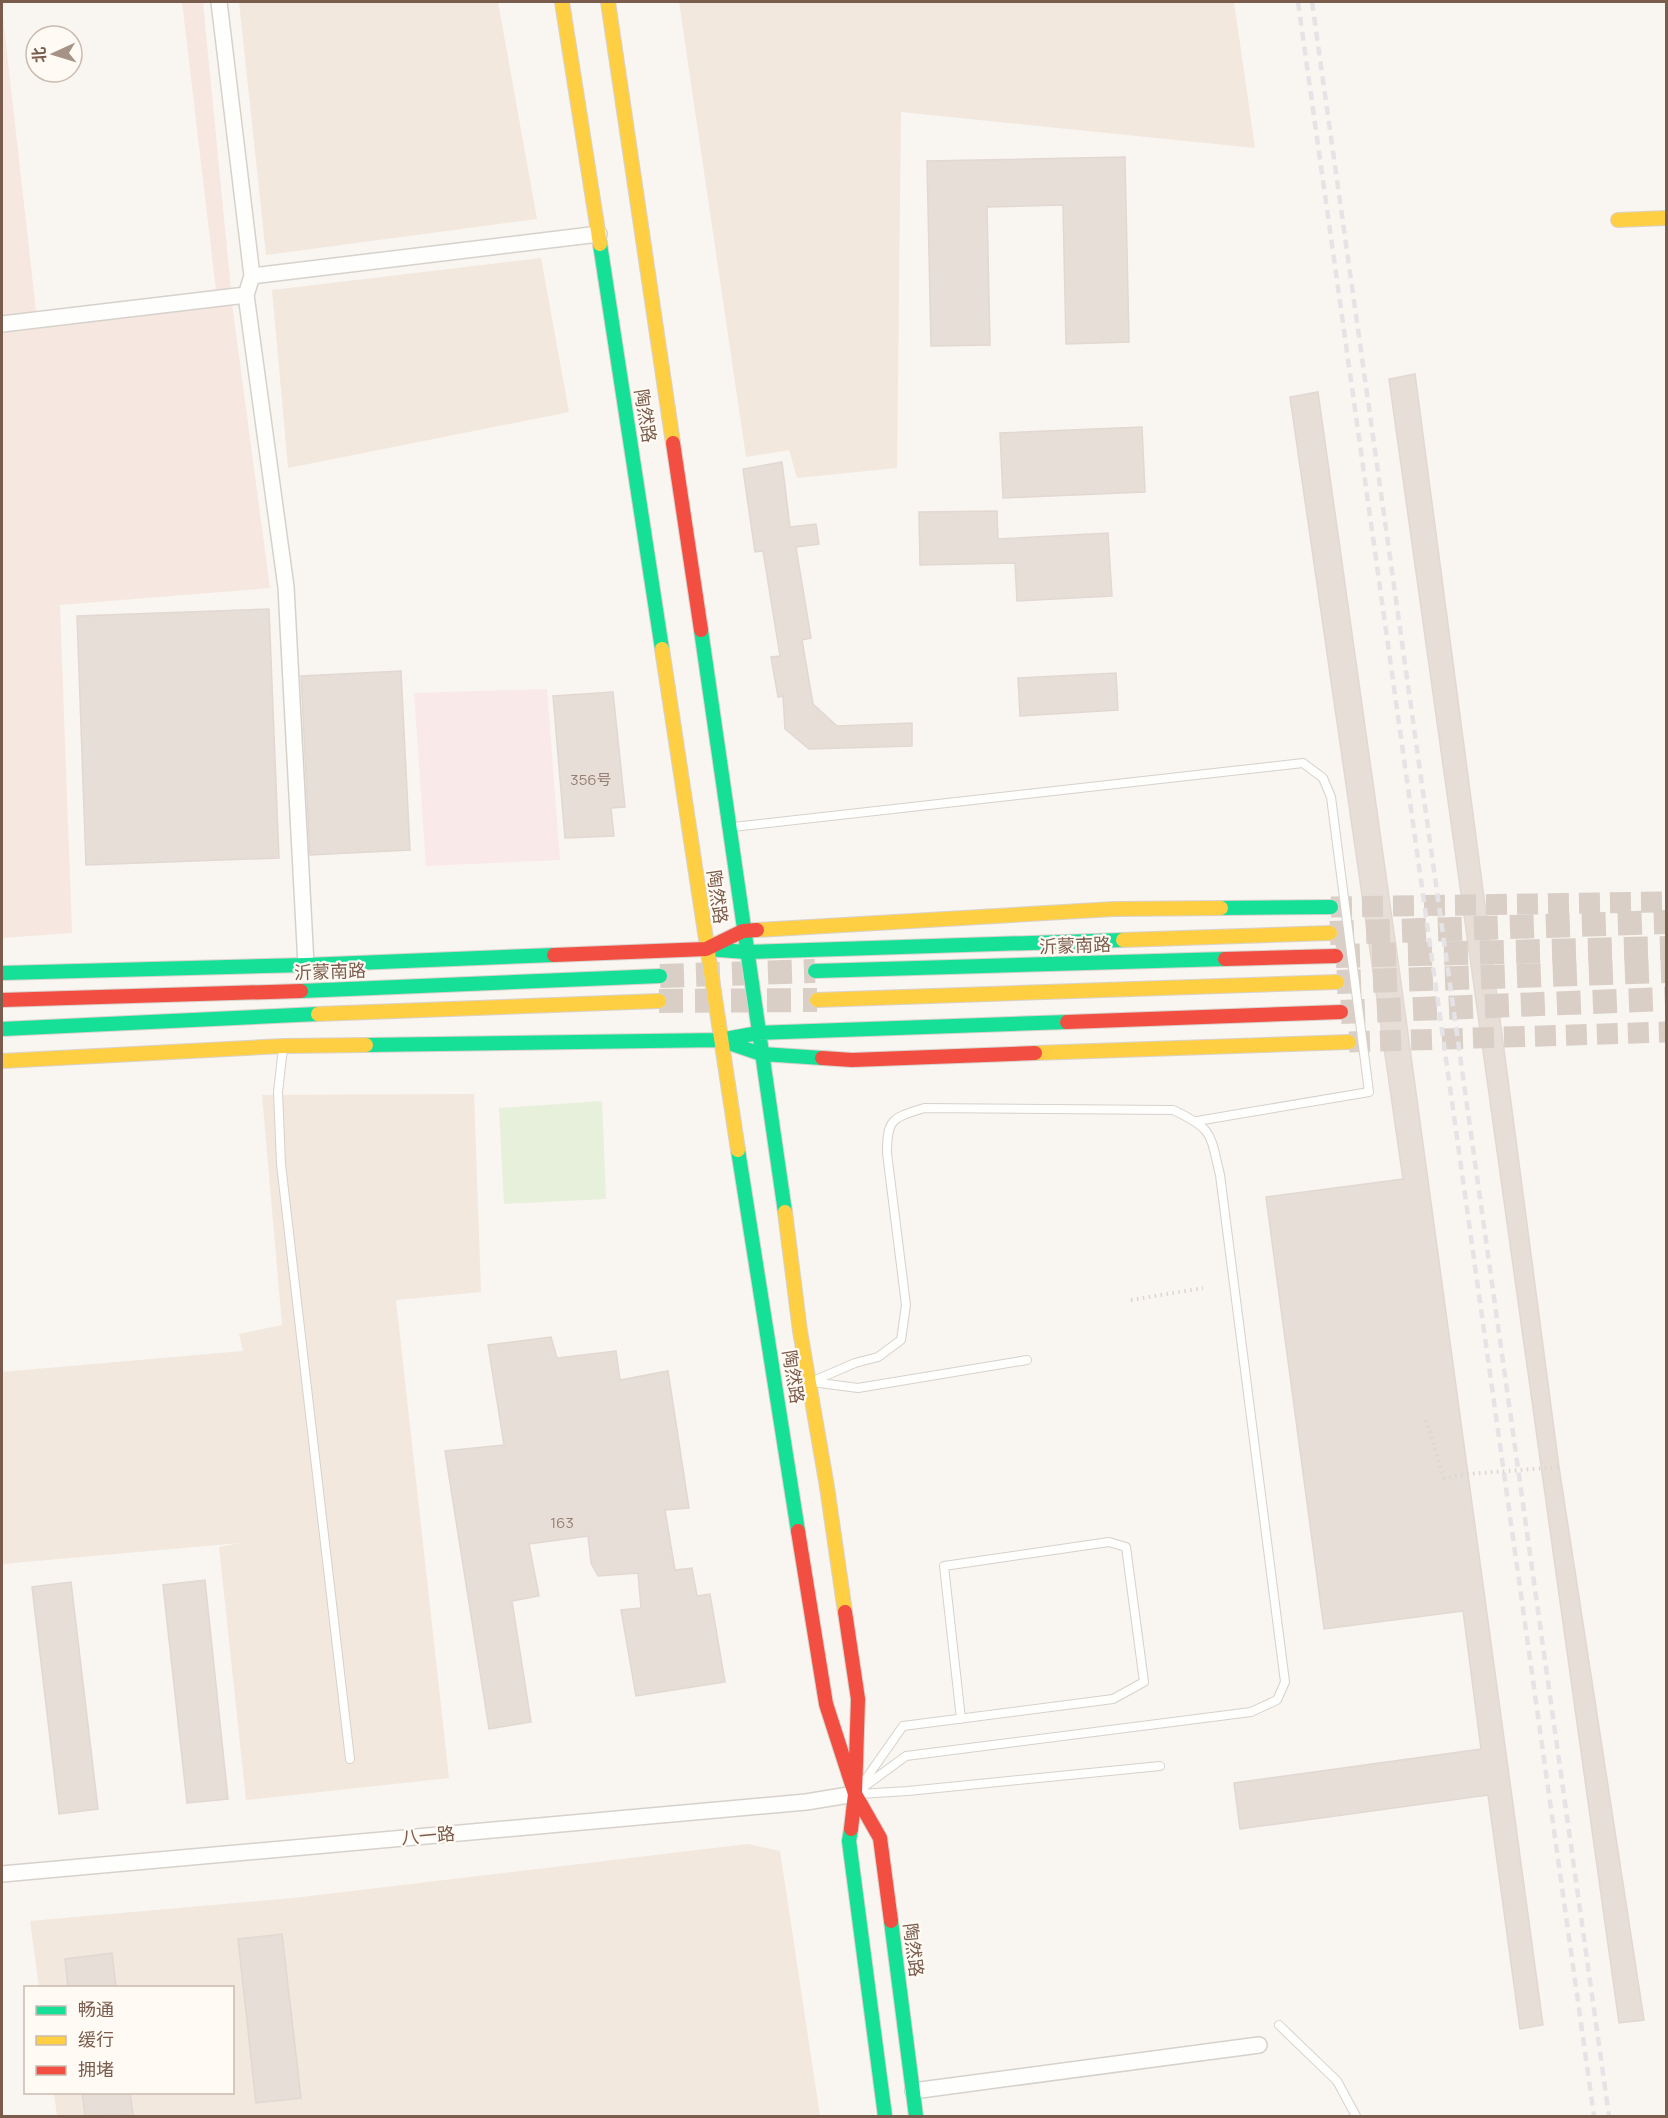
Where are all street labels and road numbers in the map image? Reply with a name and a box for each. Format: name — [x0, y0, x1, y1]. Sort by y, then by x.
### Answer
street label: 陶然路 — [630, 387, 662, 444]
street label: 陶然路 — [702, 868, 734, 925]
street label: 沂蒙南路 — [1039, 932, 1111, 958]
street label: 沂蒙南路 — [294, 958, 366, 984]
street label: 陶然路 — [778, 1348, 810, 1405]
street label: 八一路 — [400, 1821, 456, 1849]
street label: 陶然路 — [899, 1922, 929, 1978]

